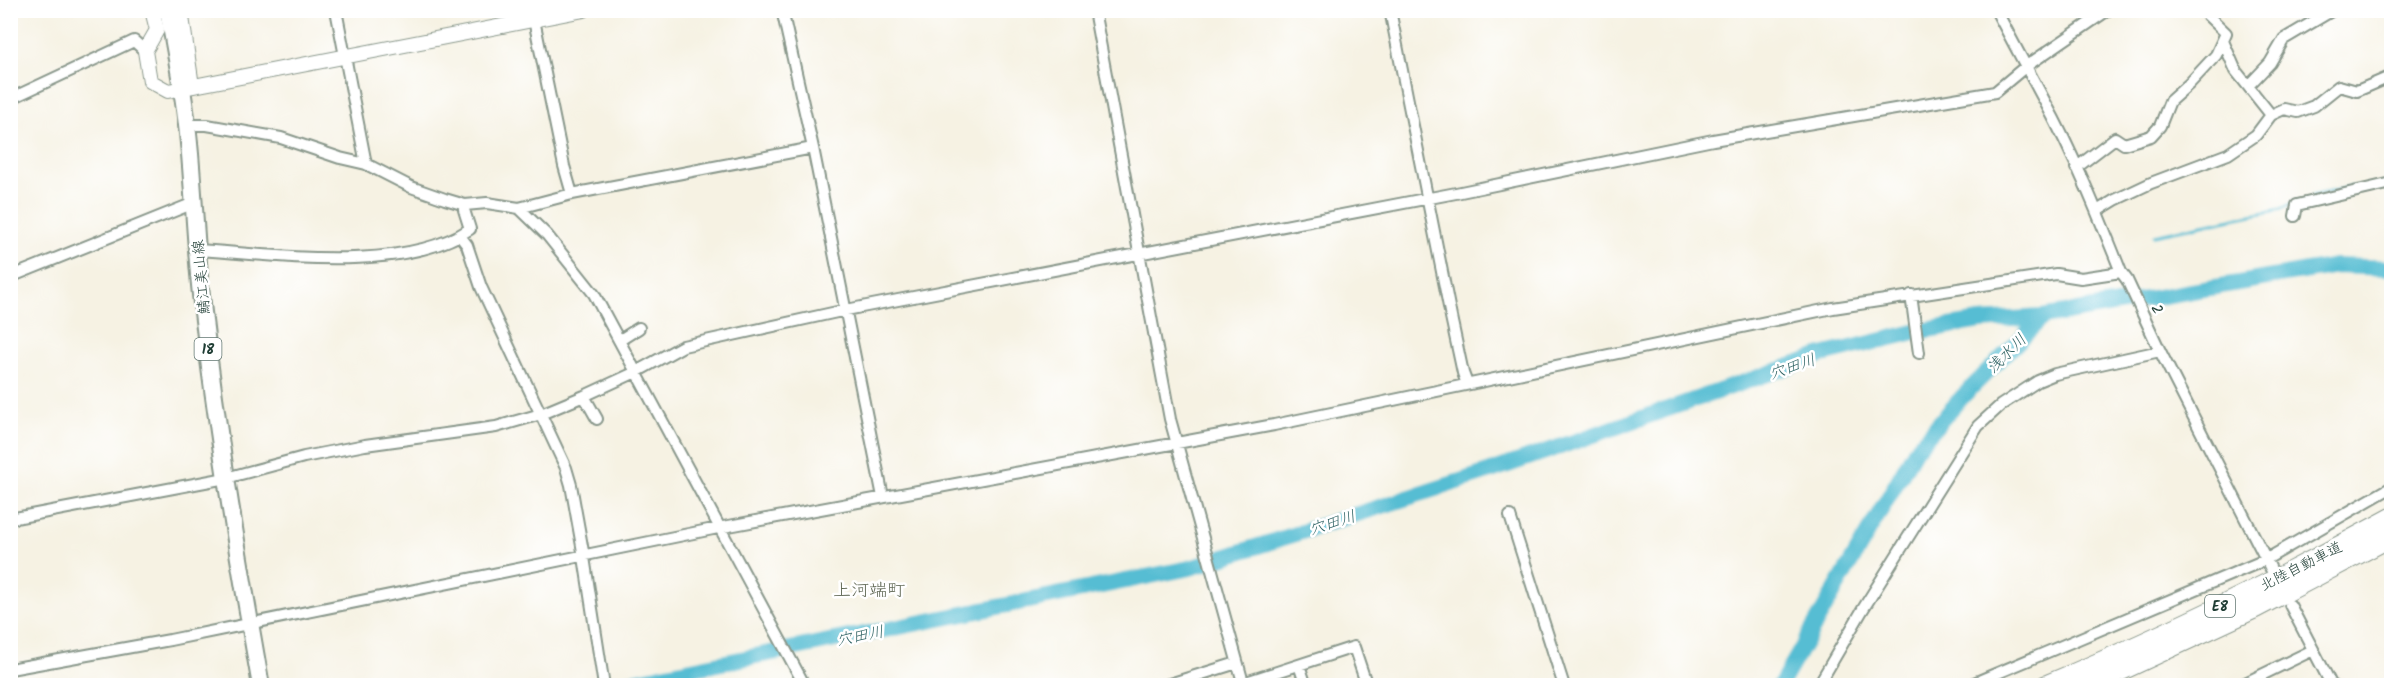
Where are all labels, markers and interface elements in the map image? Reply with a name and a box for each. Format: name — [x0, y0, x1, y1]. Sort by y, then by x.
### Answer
street label: 鯖江美山線 — [187, 239, 217, 315]
street label: 2 — [2143, 300, 2169, 318]
water label: 浅水川 — [1981, 328, 2033, 380]
road number: 18 — [194, 338, 222, 360]
water label: 穴田川 — [1766, 348, 1819, 387]
water label: 穴田川 — [1306, 504, 1359, 543]
street label: 北陸自動車道 — [2256, 536, 2347, 598]
district label: 上河端町 — [833, 577, 905, 606]
road number: E8 — [2205, 595, 2235, 617]
water label: 穴田川 — [834, 620, 886, 653]

